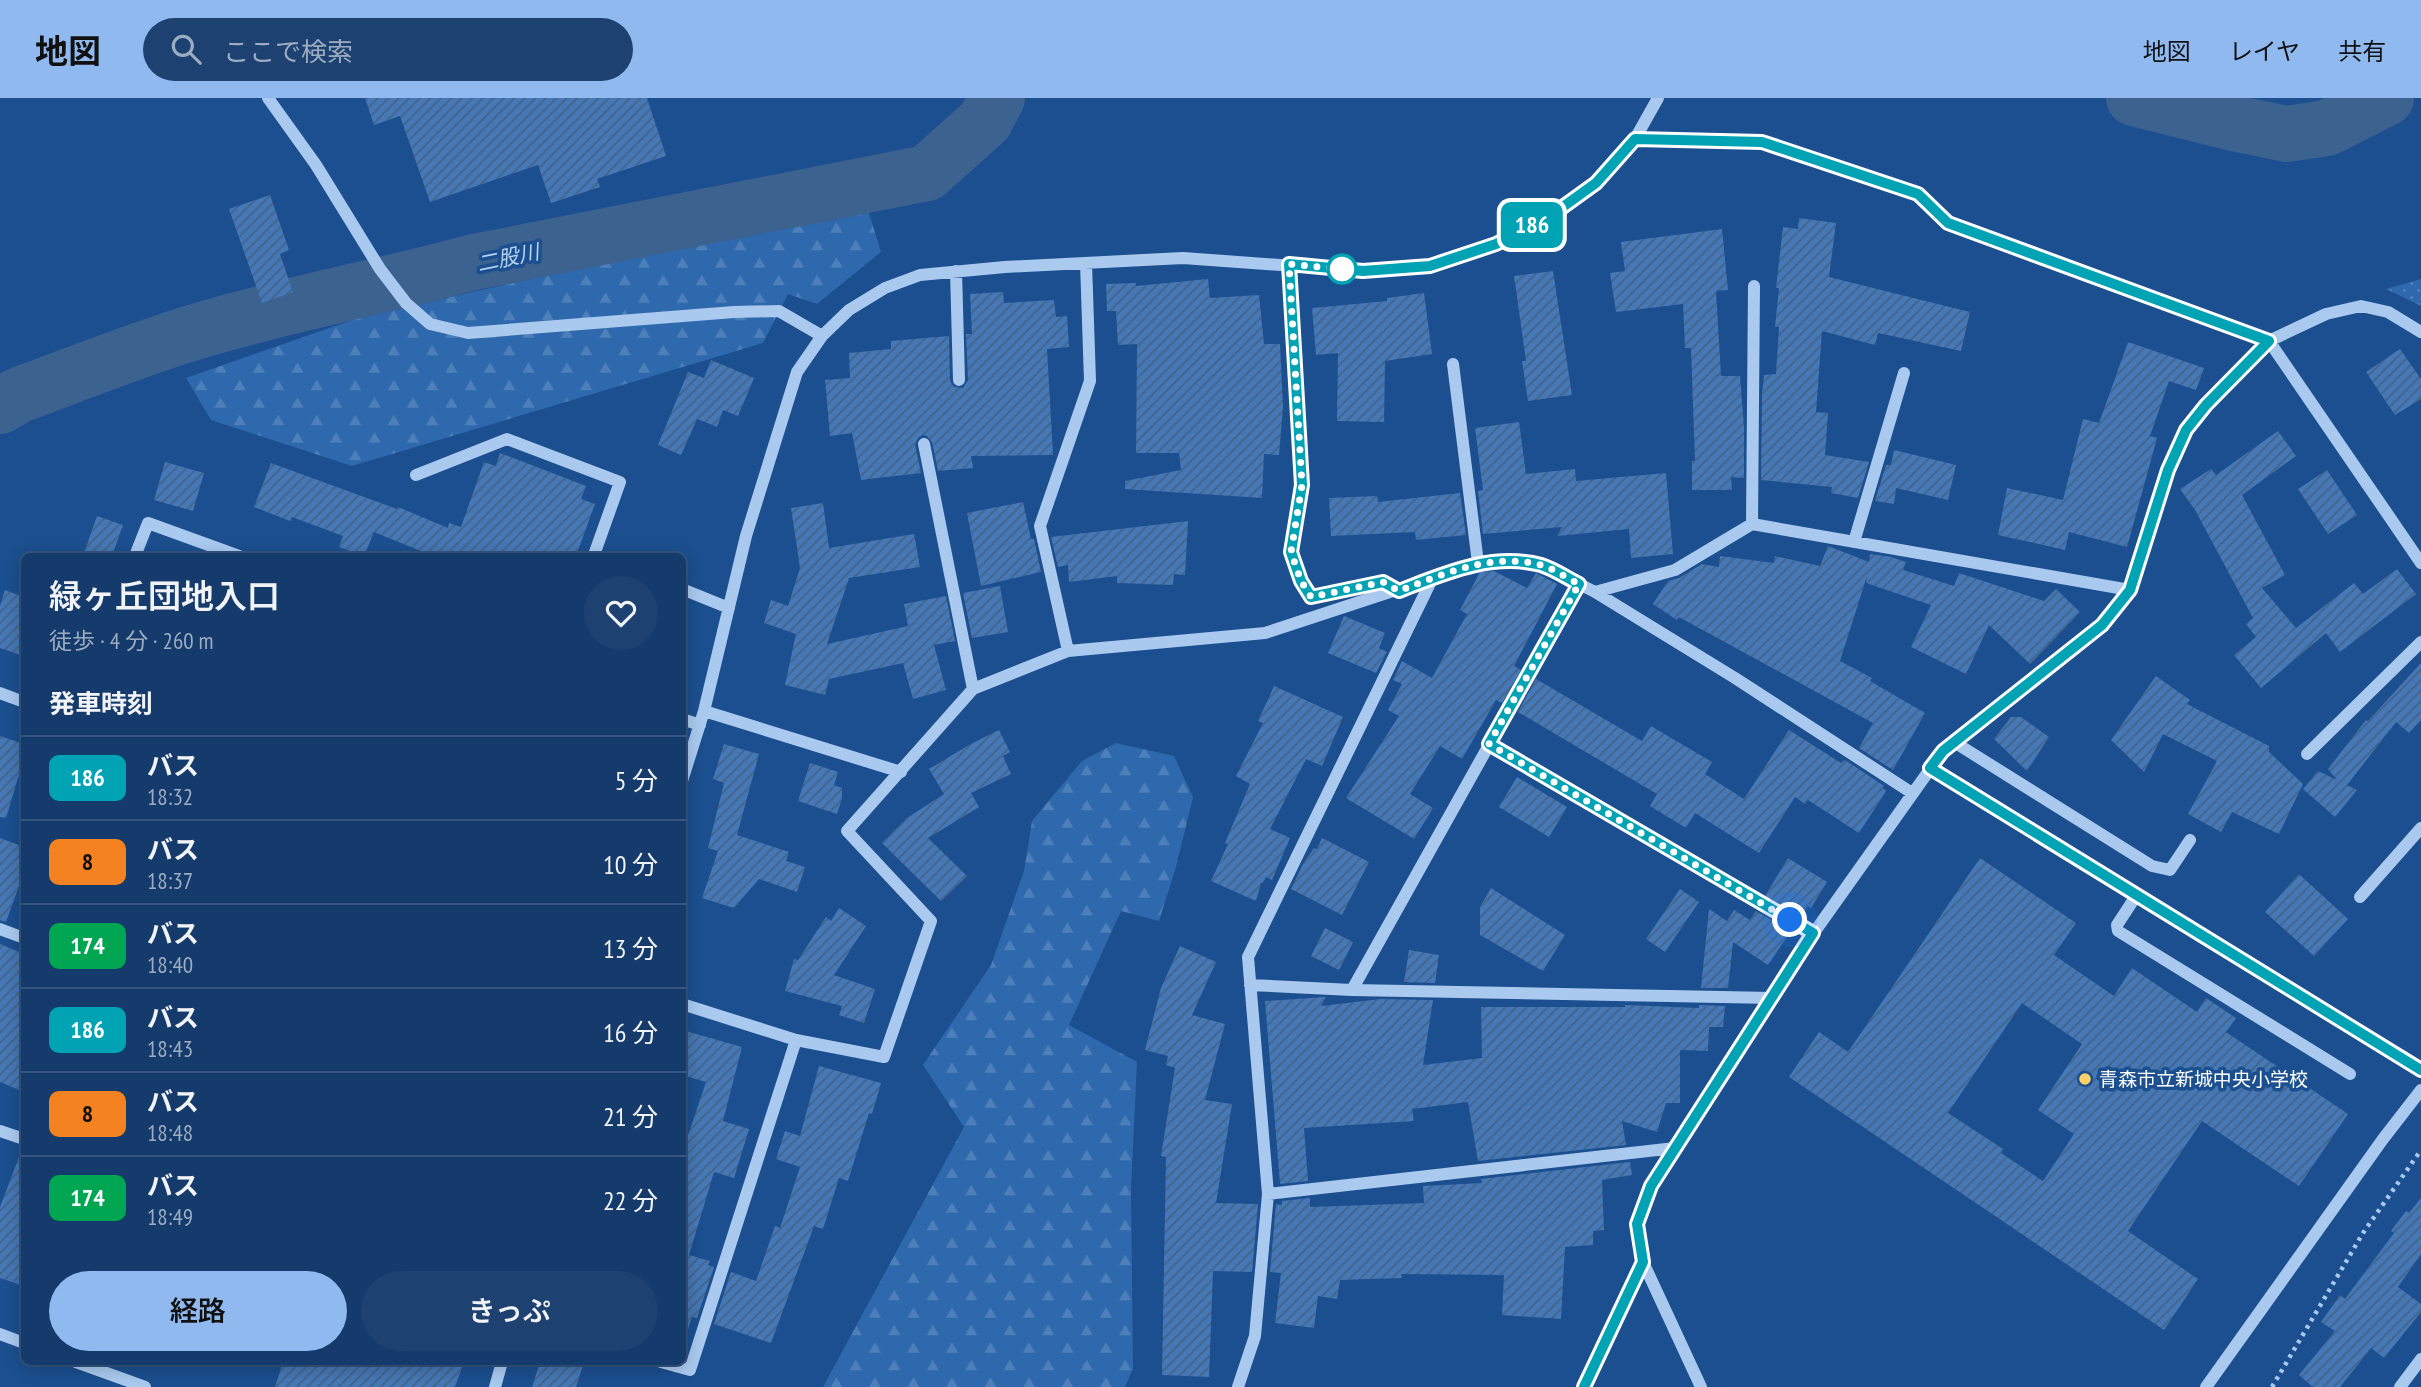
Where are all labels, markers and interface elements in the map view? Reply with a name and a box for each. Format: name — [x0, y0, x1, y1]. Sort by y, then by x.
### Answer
search box — [143, 18, 633, 81]
text: 地図 — [35, 29, 101, 72]
icon: search — [167, 30, 205, 68]
text: ここで検索 — [223, 35, 353, 68]
text: 地図 — [2143, 36, 2191, 67]
text: レイヤ — [2229, 36, 2300, 67]
text: 共有 — [2338, 36, 2386, 67]
line badge: 186 — [1492, 202, 1572, 248]
text: 186 — [1515, 209, 1549, 240]
water label: 二股川 — [474, 237, 543, 277]
unlabelled marker — [1327, 254, 1357, 284]
text: 緑ヶ丘団地入口 — [49, 574, 280, 617]
button: heart — [584, 576, 658, 650]
text: 徒歩 · 4 分 · 260 m — [49, 626, 213, 655]
text: 発車時刻 — [49, 687, 153, 720]
text: バス — [147, 749, 199, 782]
text: 186 — [70, 762, 105, 793]
text: 5 分 — [615, 764, 658, 797]
text: 18:32 — [147, 782, 193, 811]
text: バス — [147, 833, 199, 866]
text: 8 — [82, 846, 93, 877]
text: 10 分 — [603, 848, 658, 881]
text: 18:37 — [147, 866, 193, 895]
your location — [1772, 902, 1807, 937]
text: バス — [147, 917, 199, 950]
text: 174 — [70, 930, 105, 961]
text: 13 分 — [603, 932, 658, 965]
text: 18:40 — [147, 950, 193, 979]
text: バス — [147, 1001, 199, 1034]
text: 186 — [70, 1014, 105, 1045]
text: 16 分 — [603, 1016, 658, 1049]
text: 18:43 — [147, 1034, 193, 1063]
place label: 青森市立新城中央小学校 — [2099, 1067, 2308, 1091]
marker: 青森市立新城中央小学校 — [2077, 1071, 2093, 1087]
text: バス — [147, 1085, 199, 1118]
text: 8 — [82, 1098, 93, 1129]
text: 21 分 — [603, 1100, 658, 1133]
text: 18:48 — [147, 1118, 193, 1147]
text: バス — [147, 1169, 199, 1202]
text: 174 — [70, 1182, 105, 1213]
text: 22 分 — [603, 1184, 658, 1217]
text: 18:49 — [147, 1202, 193, 1231]
button: 経路 — [49, 1271, 347, 1351]
button: きっぷ — [361, 1271, 658, 1351]

